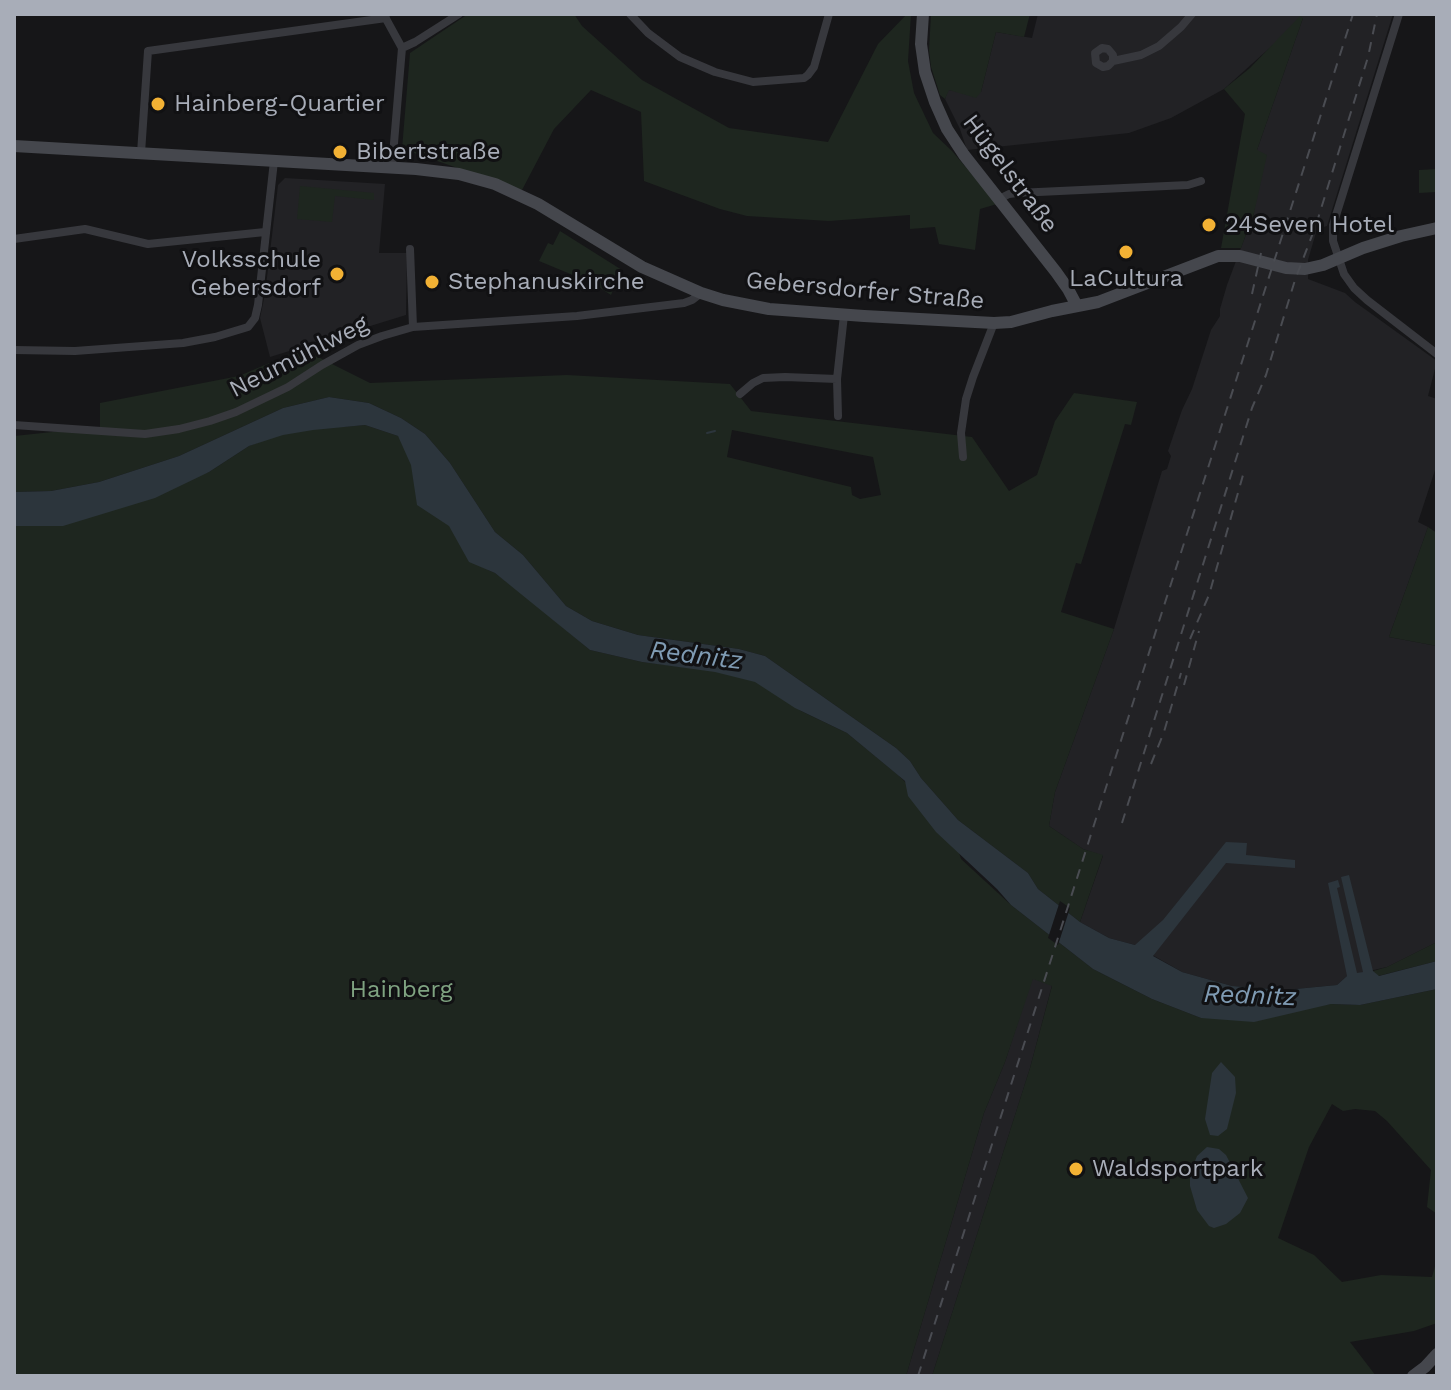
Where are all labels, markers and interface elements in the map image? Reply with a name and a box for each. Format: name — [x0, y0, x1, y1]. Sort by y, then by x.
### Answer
place label: Hainberg-Quartier — [174, 90, 385, 118]
marker: Hainberg-Quartier — [149, 95, 167, 113]
street label: Hügelstraße — [956, 109, 1064, 239]
place label: Bibertstraße — [356, 138, 500, 166]
marker: Bibertstraße — [331, 143, 349, 161]
place label: 24Seven Hotel — [1225, 211, 1394, 239]
marker: 24Seven Hotel — [1200, 216, 1218, 234]
marker: LaCultura — [1117, 243, 1135, 261]
place label: Volksschule Gebersdorf — [182, 246, 321, 302]
marker: Volksschule Gebersdorf — [328, 265, 346, 283]
place label: LaCultura — [1069, 265, 1183, 293]
street label: Gebersdorfer Straße — [745, 266, 985, 316]
place label: Stephanuskirche — [448, 268, 645, 296]
marker: Stephanuskirche — [423, 273, 441, 291]
street label: Neumühlweg — [225, 310, 373, 404]
water label: Rednitz — [648, 635, 744, 677]
park label: Hainberg — [349, 976, 453, 1004]
water label: Rednitz — [1203, 979, 1297, 1013]
place label: Waldsportpark — [1092, 1155, 1263, 1183]
marker: Waldsportpark — [1067, 1160, 1085, 1178]

